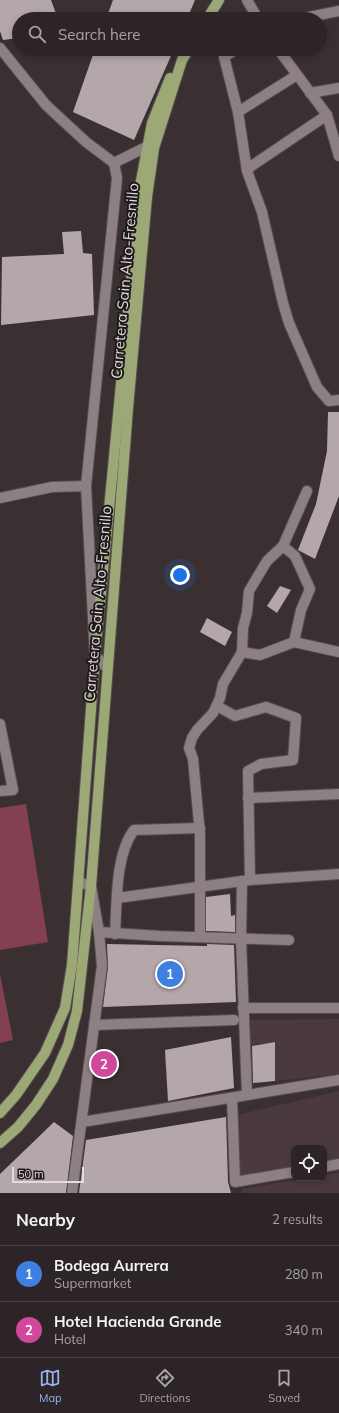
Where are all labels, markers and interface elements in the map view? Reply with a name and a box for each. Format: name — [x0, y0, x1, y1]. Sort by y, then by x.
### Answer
search box — [12, 12, 327, 56]
icon: search — [26, 23, 48, 45]
text: Search here — [58, 25, 140, 44]
street label: Carretera Sain Alto-Fresnillo — [106, 182, 143, 380]
street label: Carretera Sain Alto-Fresnillo — [79, 505, 116, 703]
your location — [170, 565, 190, 585]
pin: 1 — [157, 959, 183, 989]
pin: 2 — [91, 1049, 117, 1079]
map controls — [291, 1145, 327, 1181]
button: locate — [291, 1145, 327, 1181]
scale bar — [12, 1165, 84, 1184]
text: 50 m — [18, 1167, 44, 1181]
text: Nearby — [16, 1209, 75, 1230]
text: 2 results — [272, 1211, 323, 1227]
text: Bodega Aurrera — [54, 1256, 169, 1275]
text: 1 — [25, 1266, 33, 1282]
text: 280 m — [285, 1266, 323, 1282]
text: Supermarket — [54, 1275, 131, 1291]
text: Hotel Hacienda Grande — [54, 1312, 221, 1331]
text: 2 — [25, 1322, 33, 1338]
text: 340 m — [285, 1322, 323, 1338]
text: Hotel — [54, 1331, 86, 1347]
tab: Map — [39, 1367, 62, 1405]
tab: Directions — [140, 1367, 190, 1405]
tab: Saved — [268, 1367, 300, 1405]

